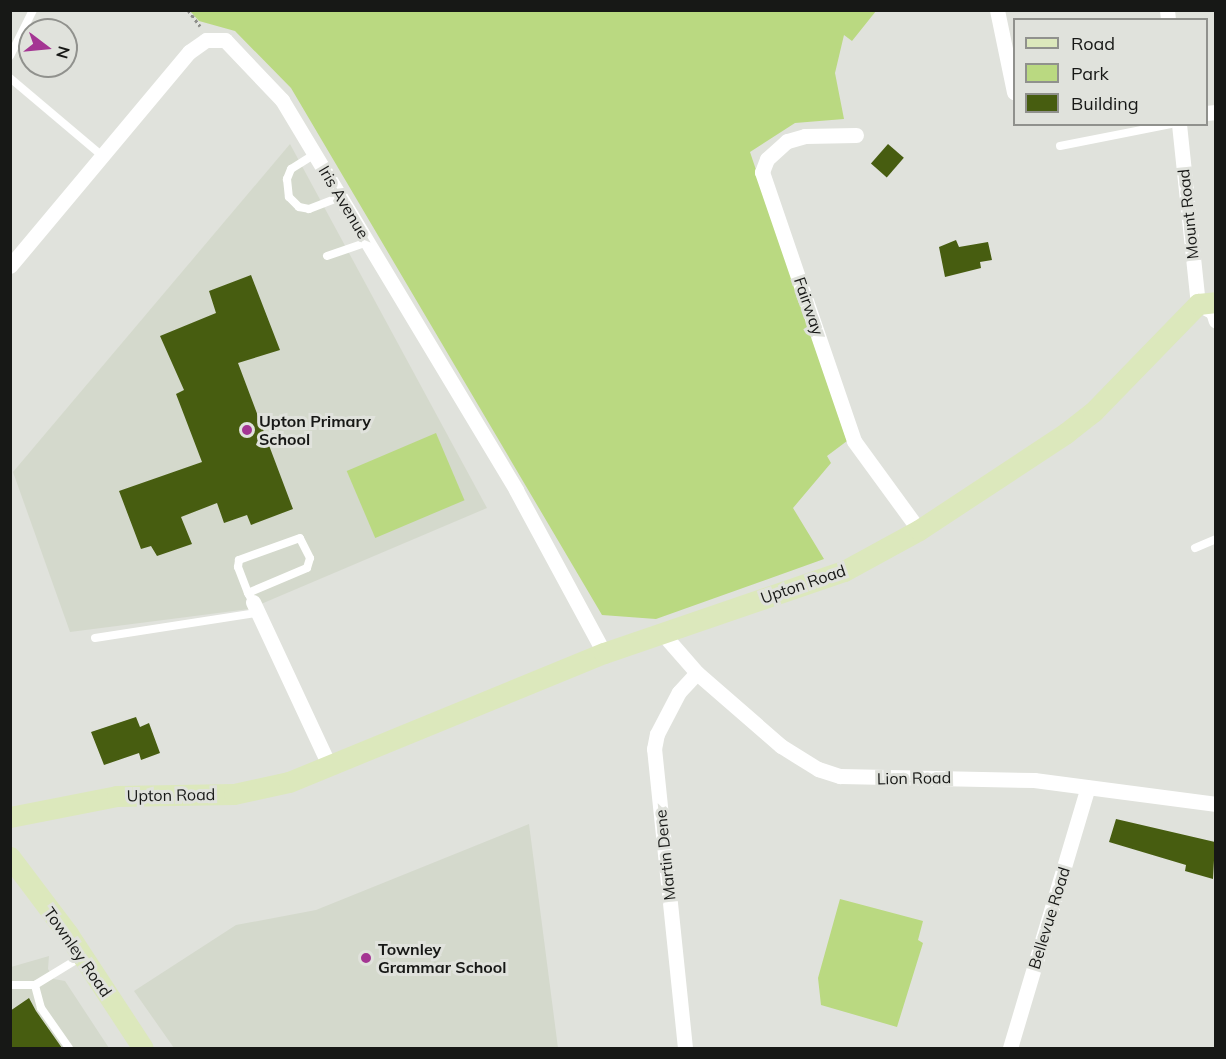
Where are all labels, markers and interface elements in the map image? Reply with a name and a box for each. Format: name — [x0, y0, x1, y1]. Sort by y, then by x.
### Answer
north arrow — [18, 18, 78, 78]
legend — [1013, 18, 1208, 126]
text: Road — [1071, 32, 1115, 55]
text: N — [52, 44, 75, 61]
text: Park — [1071, 62, 1109, 85]
text: Building — [1071, 92, 1139, 115]
street label: Iris Avenue — [315, 162, 373, 242]
street label: Mount Road — [1174, 168, 1202, 260]
street label: Fairway — [790, 274, 828, 338]
place label: Upton Primary School — [259, 411, 371, 449]
marker: Upton Primary School — [240, 423, 254, 437]
street label: Upton Road — [758, 560, 848, 608]
street label: Lion Road — [877, 768, 951, 788]
street label: Upton Road — [127, 785, 215, 805]
street label: Martin Dene — [651, 809, 679, 901]
street label: Bellevue Road — [1024, 865, 1074, 971]
street label: Townley Road — [40, 903, 116, 1001]
place label: Townley Grammar School — [378, 939, 506, 977]
marker: Townley Grammar School — [359, 951, 373, 965]

